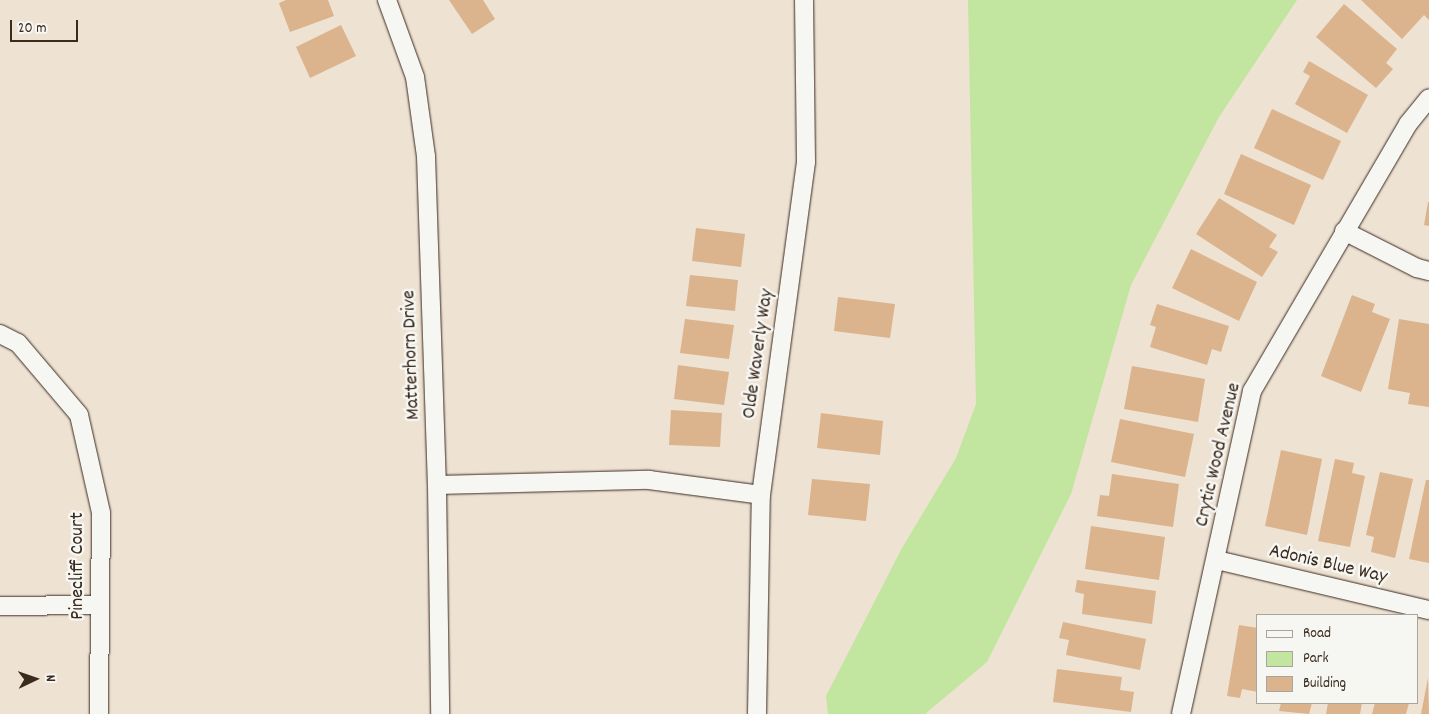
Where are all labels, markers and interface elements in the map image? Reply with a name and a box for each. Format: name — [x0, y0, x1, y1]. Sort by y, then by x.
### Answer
scale bar — [12, 10, 80, 42]
text: 20 m — [18, 18, 46, 40]
street label: Olde Waverly Way — [738, 288, 780, 420]
street label: Matterhorn Drive — [398, 290, 426, 420]
street label: Crytic Wood Avenue — [1191, 381, 1247, 529]
street label: Pinecliff Court — [66, 512, 90, 620]
street label: Adonis Blue Way — [1267, 540, 1389, 590]
legend — [1256, 614, 1419, 704]
text: Road — [1303, 623, 1331, 645]
text: Park — [1303, 648, 1329, 670]
north arrow — [10, 654, 60, 704]
text: Building — [1303, 673, 1346, 695]
text: N — [40, 674, 60, 682]

